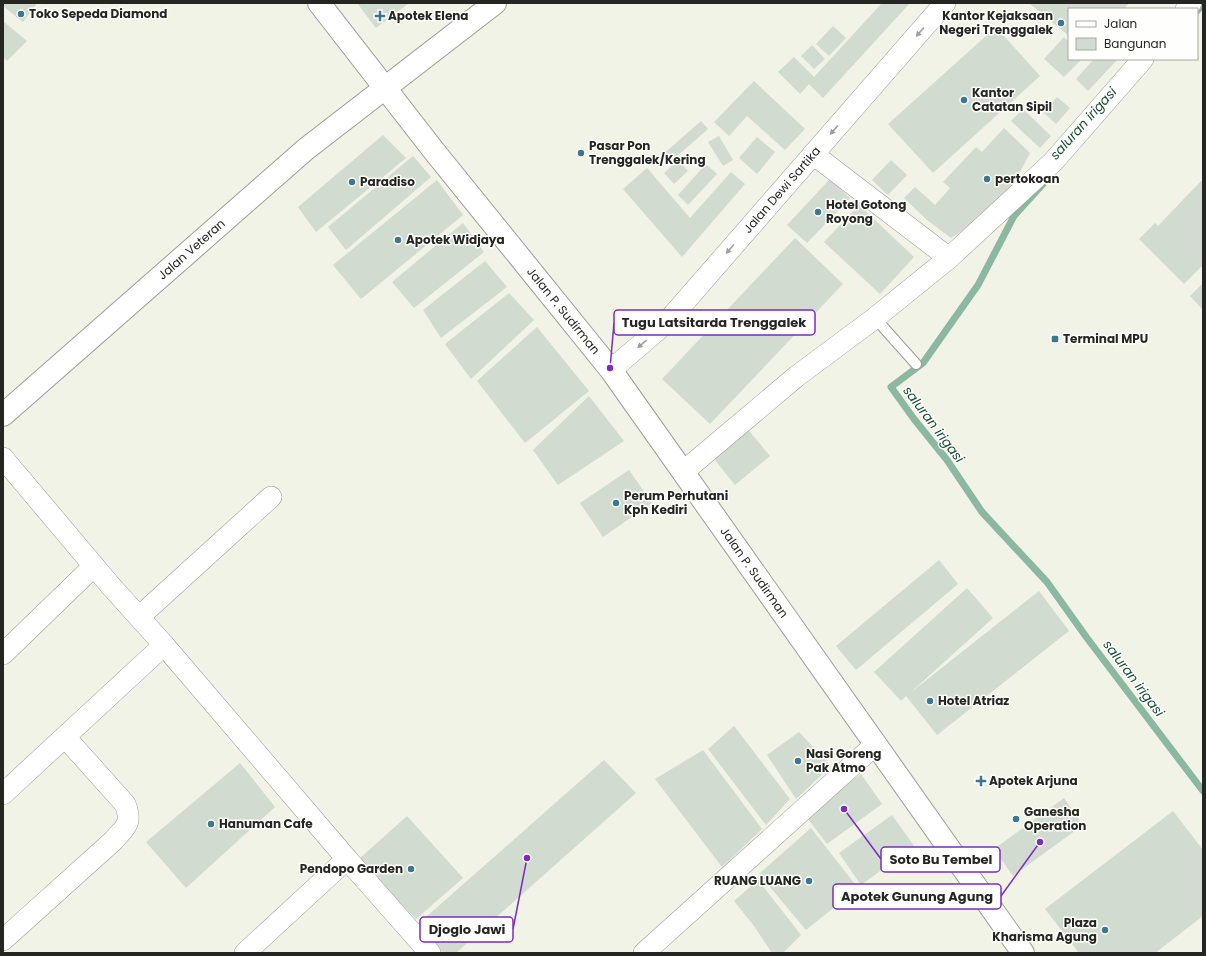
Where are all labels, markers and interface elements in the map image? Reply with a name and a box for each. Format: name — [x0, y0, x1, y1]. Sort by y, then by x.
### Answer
place label: Toko Sepeda Diamond — [29, 5, 168, 22]
place label: Apotek Elena — [388, 7, 469, 24]
place label: Kantor Kejaksaan Negeri Trenggalek — [939, 7, 1054, 38]
legend — [1068, 8, 1198, 60]
marker: Toko Sepeda Diamond — [16, 9, 26, 19]
marker: Apotek Elena — [375, 11, 385, 21]
text: Jalan — [1104, 15, 1137, 32]
marker: Kantor Kejaksaan Negeri Trenggalek — [1056, 18, 1066, 28]
one-way arrow — [915, 27, 924, 38]
text: Bangunan — [1104, 35, 1166, 52]
water label: saluran irigasi — [1046, 82, 1122, 164]
place label: Kantor Catatan Sipil — [972, 84, 1052, 115]
marker: Kantor Catatan Sipil — [959, 95, 969, 105]
one-way arrow — [830, 125, 839, 136]
place label: Pasar Pon Trenggalek/Kering — [589, 137, 706, 168]
street label: Jalan Dewi Sartika — [739, 143, 824, 237]
marker: Pasar Pon Trenggalek/Kering — [576, 148, 586, 158]
place label: pertokoan — [995, 170, 1060, 187]
place label: Paradiso — [360, 173, 415, 190]
marker: pertokoan — [982, 174, 992, 184]
marker: Paradiso — [347, 177, 357, 187]
place label: Hotel Gotong Royong — [826, 196, 906, 227]
marker: Hotel Gotong Royong — [813, 207, 823, 217]
street label: Jalan Veteran — [154, 215, 229, 283]
place label: Apotek Widjaya — [406, 231, 505, 248]
marker: Apotek Widjaya — [393, 235, 403, 245]
one-way arrow — [726, 244, 735, 255]
street label: Jalan P. Sudirman — [523, 263, 604, 358]
callout: Tugu Latsitarda Trenggalek — [614, 310, 815, 335]
text: Tugu Latsitarda Trenggalek — [622, 313, 806, 332]
place label: Terminal MPU — [1063, 330, 1148, 347]
marker: Terminal MPU — [1050, 334, 1060, 344]
one-way arrow — [636, 339, 647, 348]
water label: saluran irigasi — [898, 382, 969, 467]
place label: Perum Perhutani Kph Kediri — [624, 487, 728, 518]
marker: Perum Perhutani Kph Kediri — [611, 498, 621, 508]
street label: Jalan P. Sudirman — [717, 523, 793, 621]
water label: saluran irigasi — [1098, 636, 1169, 721]
place label: Hotel Atriaz — [938, 692, 1009, 709]
marker: Hotel Atriaz — [925, 696, 935, 706]
place label: Nasi Goreng Pak Atmo — [806, 745, 882, 776]
marker: Nasi Goreng Pak Atmo — [793, 756, 803, 766]
place label: Apotek Arjuna — [989, 772, 1078, 789]
marker: Apotek Arjuna — [976, 776, 986, 786]
place label: Ganesha Operation — [1024, 803, 1086, 834]
marker: Ganesha Operation — [1011, 814, 1021, 824]
place label: Hanuman Cafe — [219, 815, 313, 832]
marker: Hanuman Cafe — [206, 819, 216, 829]
callout: Soto Bu Tembel — [881, 847, 1000, 872]
text: Soto Bu Tembel — [890, 850, 993, 869]
place label: Pendopo Garden — [300, 860, 403, 877]
marker: Pendopo Garden — [406, 864, 416, 874]
place label: RUANG LUANG — [714, 872, 801, 889]
marker: RUANG LUANG — [804, 876, 814, 886]
callout: Apotek Gunung Agung — [833, 884, 1001, 909]
text: Apotek Gunung Agung — [841, 887, 993, 906]
place label: Plaza Kharisma Agung — [992, 914, 1097, 945]
callout: Djoglo Jawi — [420, 917, 513, 942]
text: Djoglo Jawi — [429, 920, 506, 939]
marker: Plaza Kharisma Agung — [1100, 925, 1110, 935]

